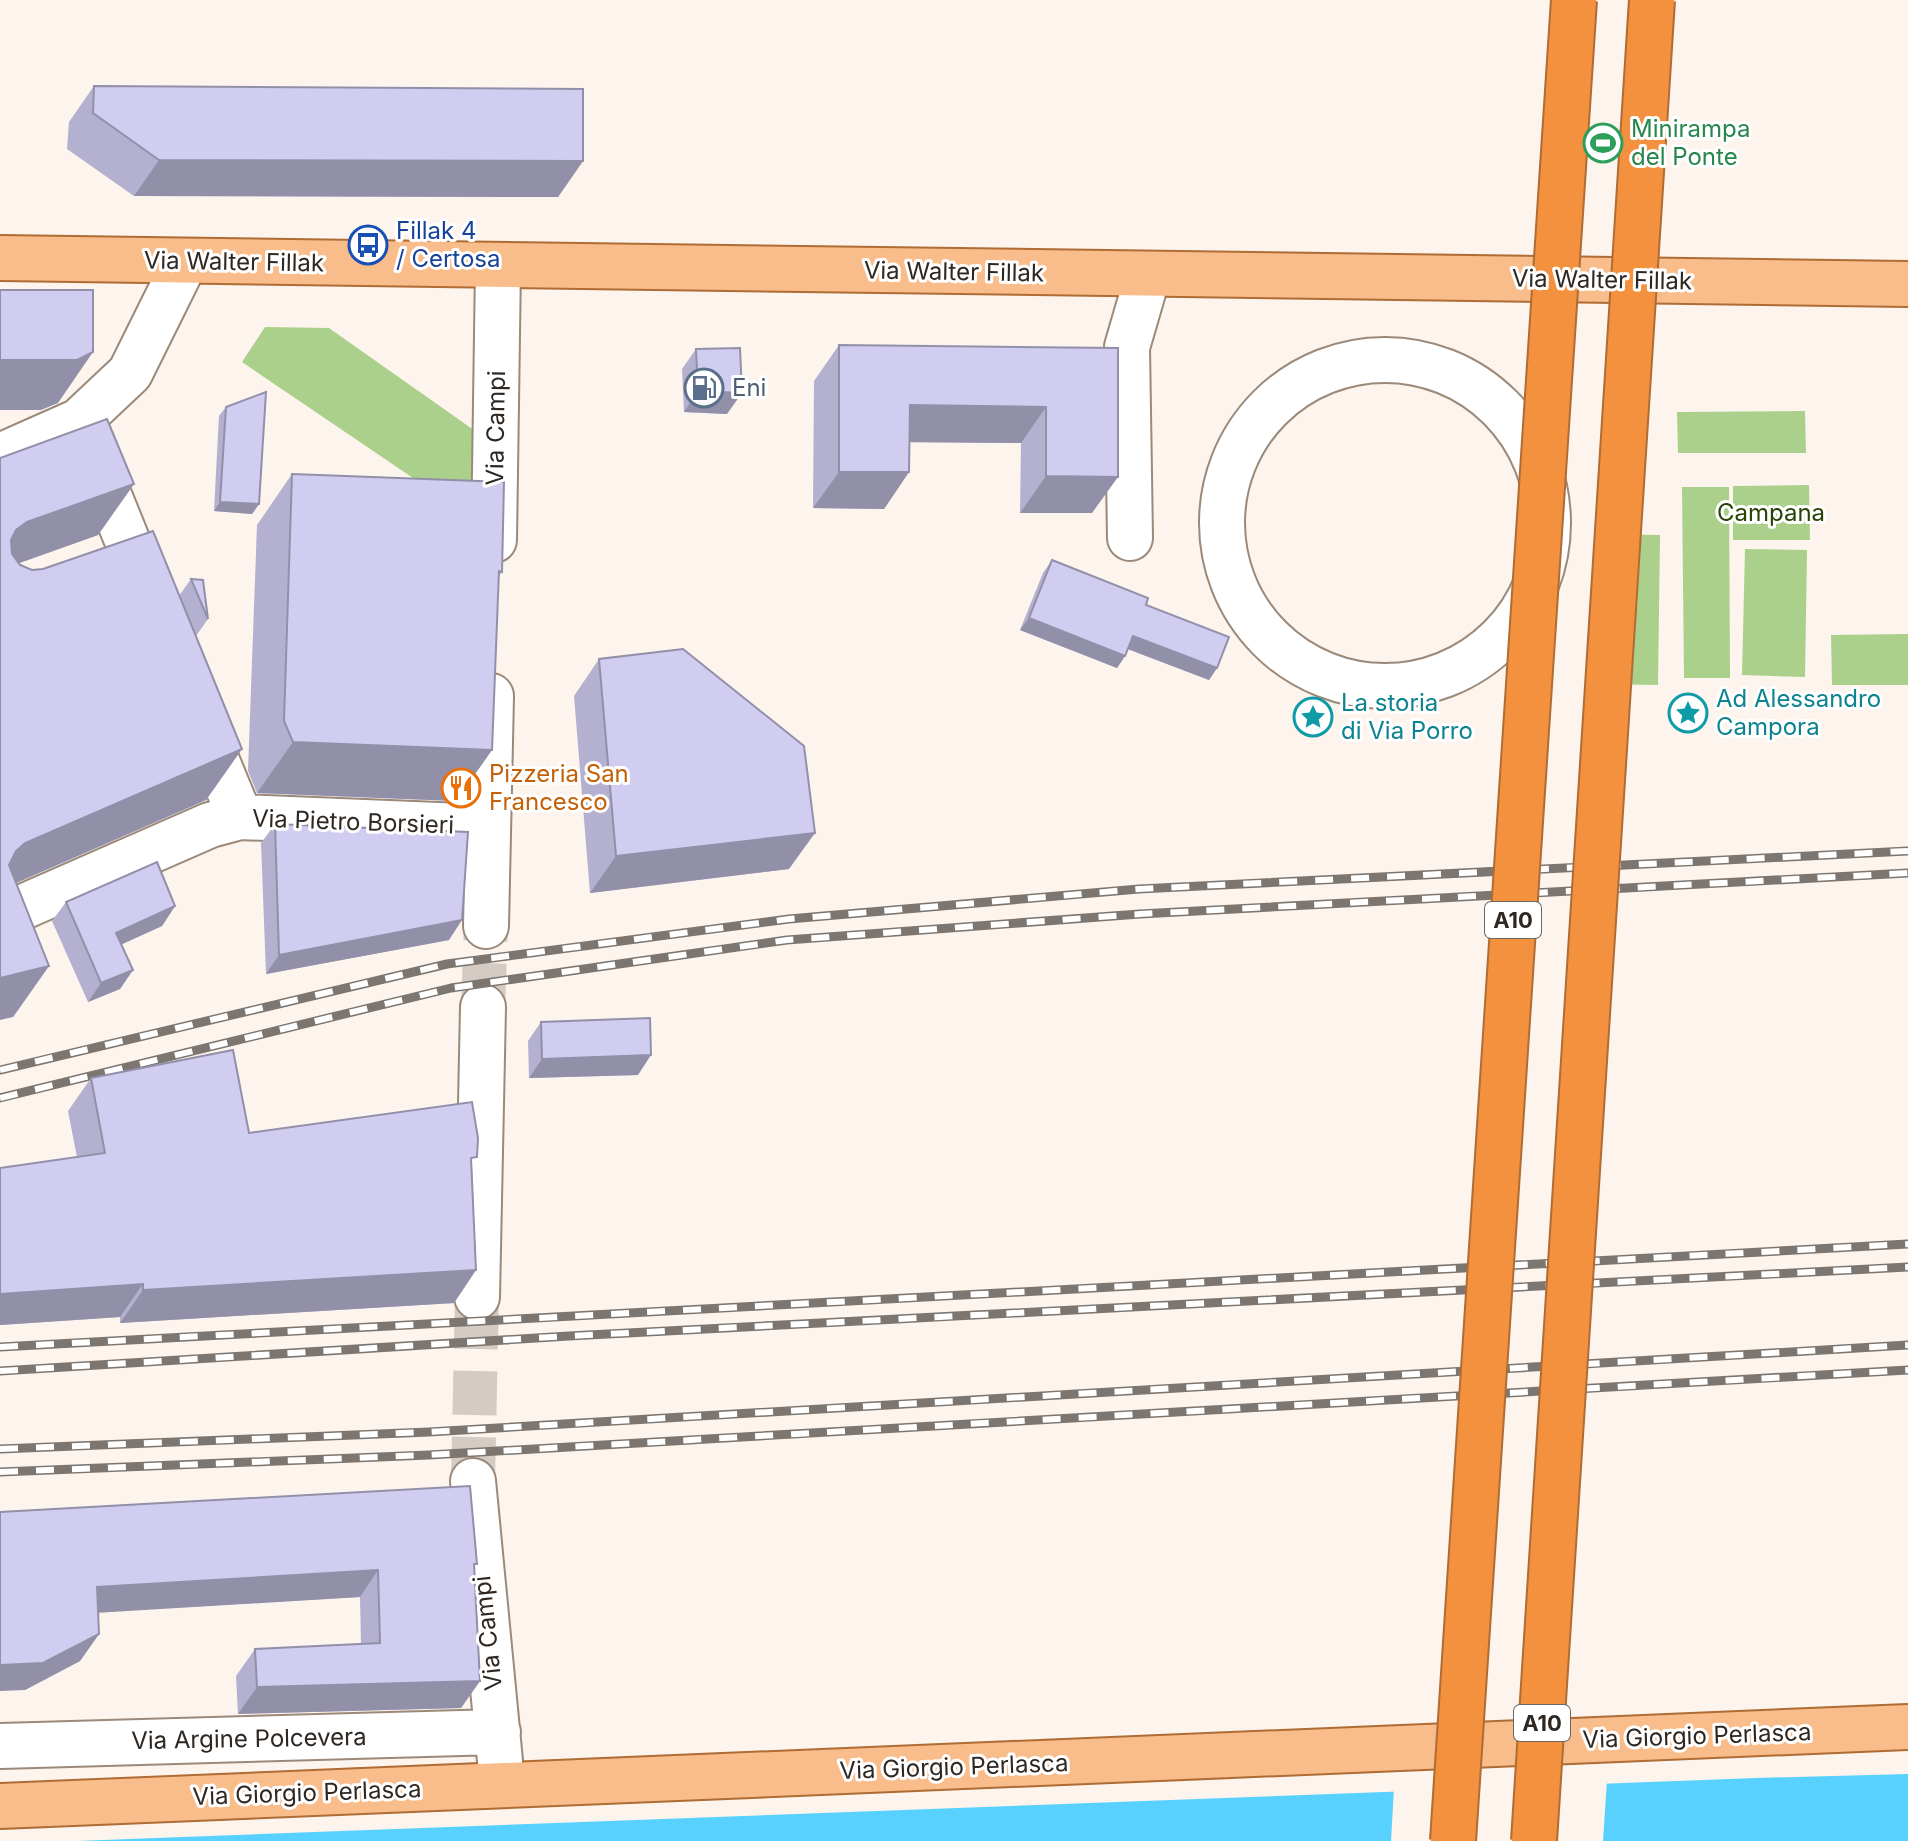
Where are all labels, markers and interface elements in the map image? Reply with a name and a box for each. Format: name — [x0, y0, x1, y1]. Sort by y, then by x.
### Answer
place label: Minirampa del Ponte — [1631, 114, 1750, 171]
sports icon: Minirampa del Ponte — [1582, 122, 1624, 164]
place label: Fillak 4 / Certosa — [396, 216, 500, 273]
bus stop icon: Fillak 4 / Certosa — [347, 224, 389, 266]
street label: Via Walter Fillak — [144, 245, 324, 278]
street label: Via Walter Fillak — [864, 255, 1044, 288]
street label: Via Walter Fillak — [1512, 263, 1692, 296]
fuel station icon: Eni — [683, 367, 725, 409]
street label: Via Campi — [480, 370, 511, 486]
place label: Eni — [732, 373, 766, 402]
park label: Campana — [1717, 498, 1825, 527]
place label: Ad Alessandro Campora — [1716, 684, 1881, 741]
place label: La storia di Via Porro — [1341, 688, 1473, 745]
place icon: Ad Alessandro Campora — [1667, 692, 1709, 734]
place icon: La storia di Via Porro — [1292, 696, 1334, 738]
place label: Pizzeria San Francesco — [489, 759, 629, 816]
restaurant icon: Pizzeria San Francesco — [440, 767, 482, 809]
street label: Via Pietro Borsieri — [251, 803, 455, 840]
road number: A10 — [1485, 902, 1541, 938]
street label: Via Campi — [467, 1574, 508, 1692]
road number: A10 — [1514, 1705, 1570, 1741]
street label: Via Giorgio Perlasca — [1582, 1717, 1812, 1754]
street label: Via Argine Polcevera — [131, 1722, 367, 1755]
street label: Via Giorgio Perlasca — [839, 1748, 1069, 1785]
street label: Via Giorgio Perlasca — [192, 1774, 422, 1811]

